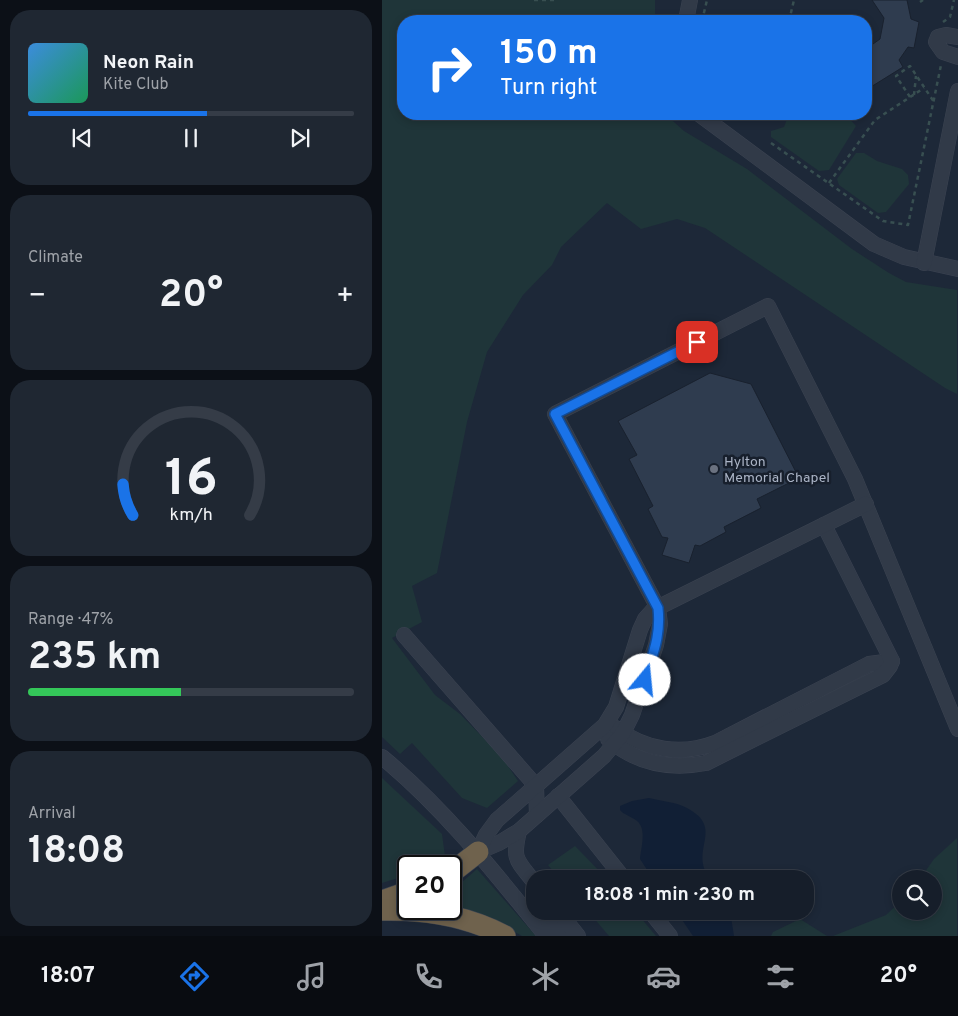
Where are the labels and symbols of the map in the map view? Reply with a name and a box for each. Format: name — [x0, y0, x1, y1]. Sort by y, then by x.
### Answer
pin — [676, 321, 718, 363]
place label: Hylton Memorial Chapel — [724, 454, 830, 487]
marker: Hylton Memorial Chapel — [708, 463, 720, 475]
position arrow — [618, 653, 670, 705]
speed limit sign: 20 — [397, 855, 462, 920]

